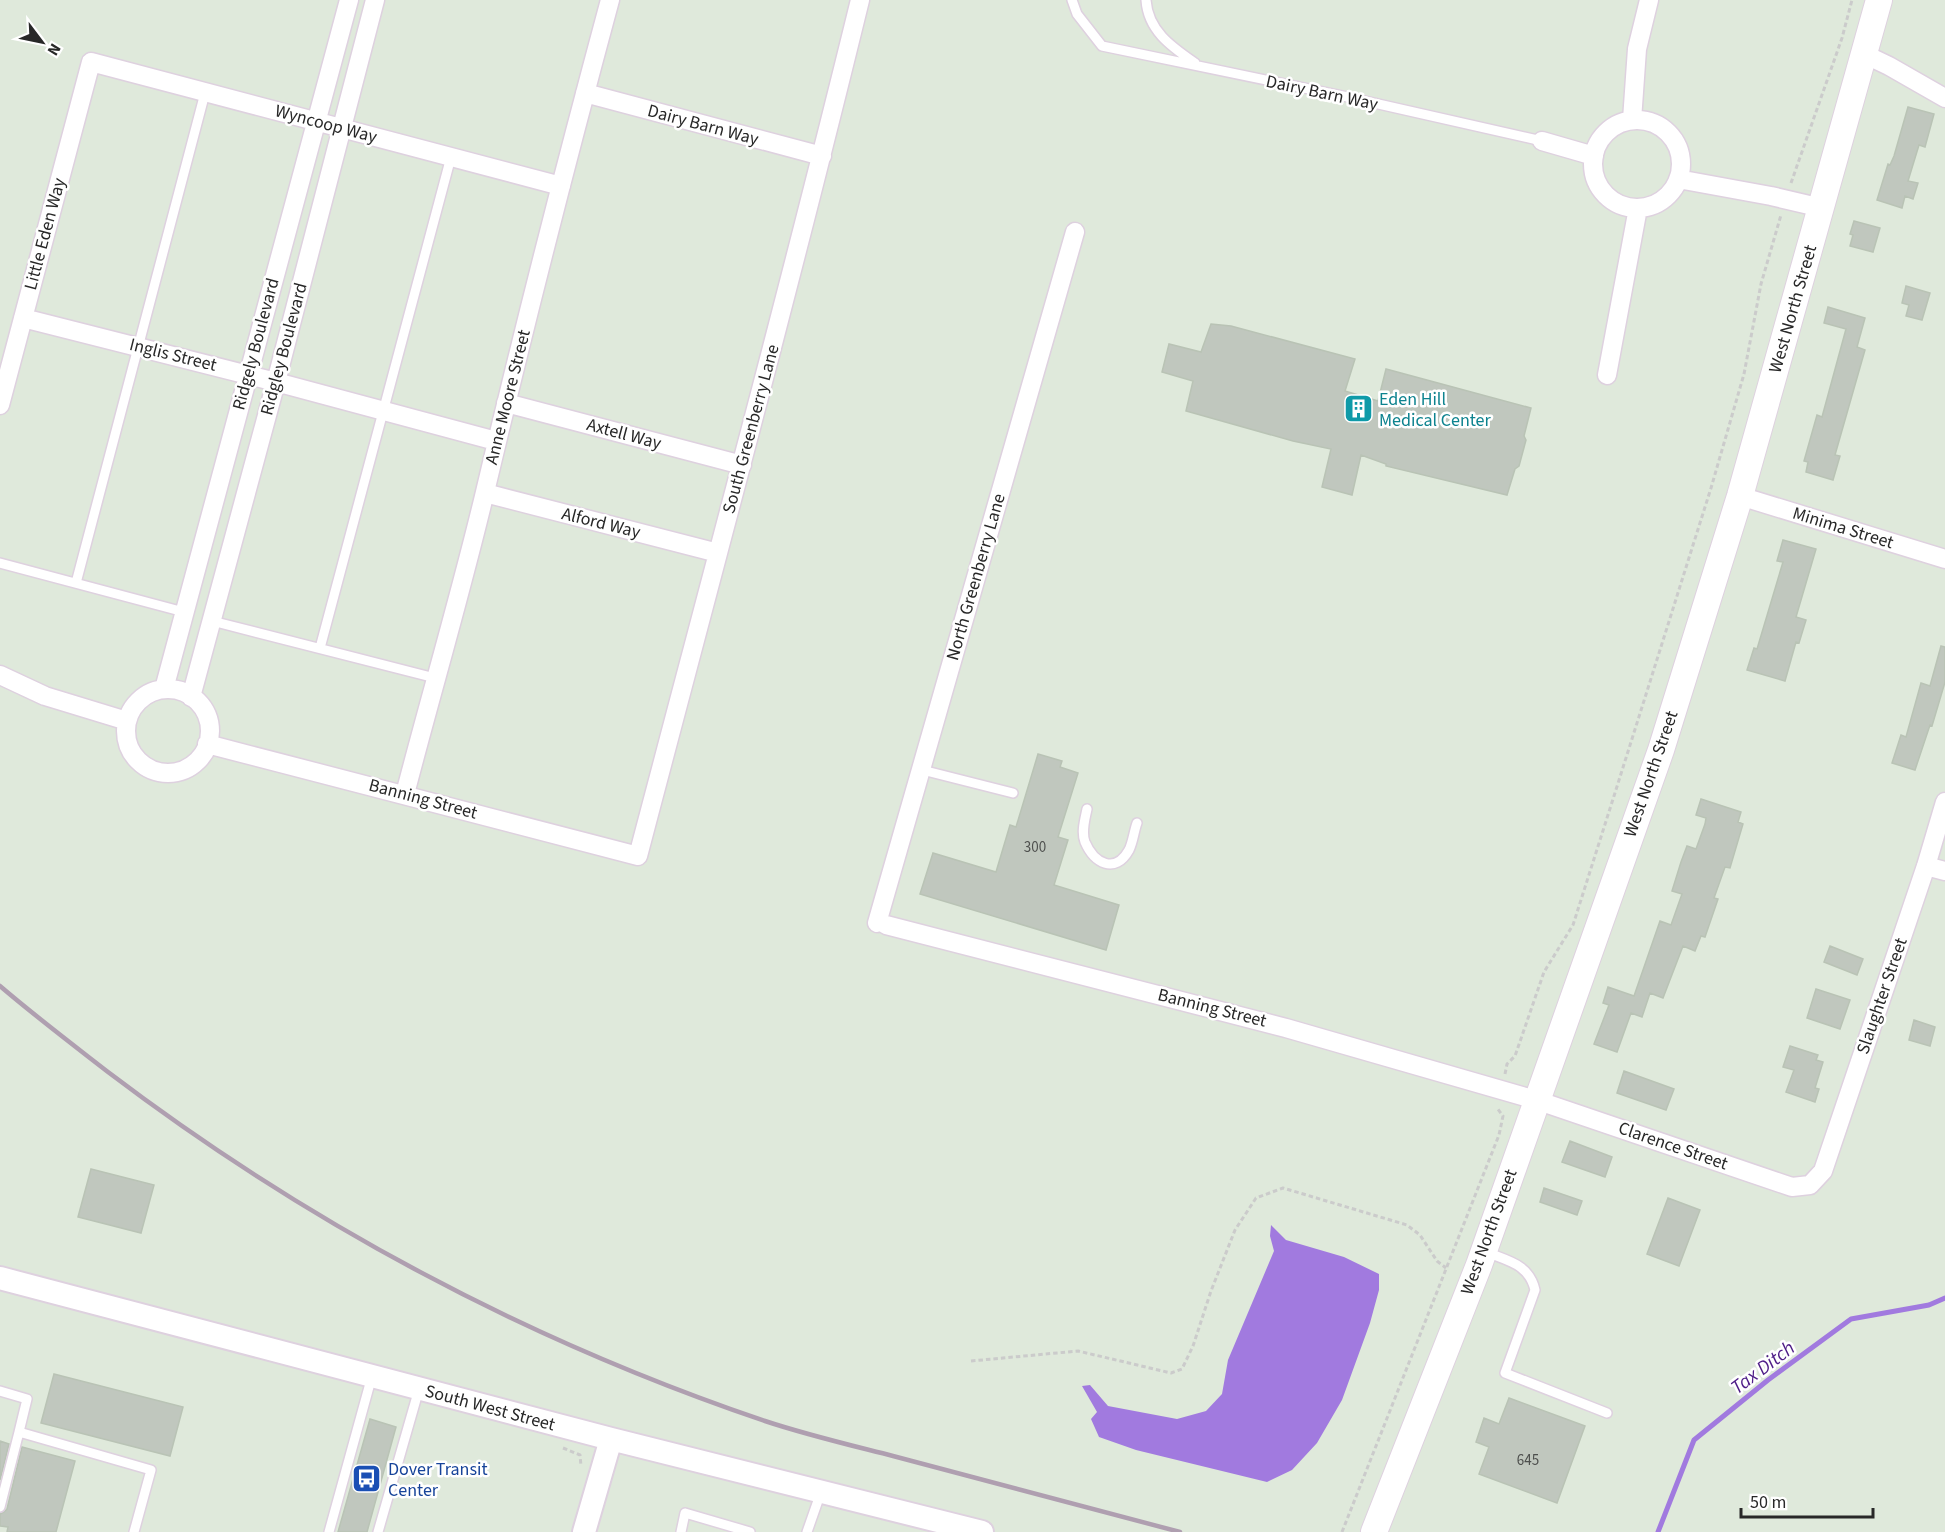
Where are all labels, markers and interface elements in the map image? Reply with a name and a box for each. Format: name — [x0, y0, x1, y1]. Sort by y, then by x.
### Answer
north arrow — [12, 12, 72, 72]
text: N — [42, 39, 66, 60]
street label: Dairy Barn Way — [1264, 69, 1381, 117]
street label: Wyncoop Way — [272, 98, 380, 150]
street label: Dairy Barn Way — [645, 98, 762, 152]
street label: Little Eden Way — [18, 175, 72, 293]
street label: West North Street — [1763, 242, 1823, 376]
street label: Ridgely Boulevard — [226, 275, 286, 413]
street label: Ridgley Boulevard — [254, 280, 314, 418]
street label: Anne Moore Street — [479, 327, 537, 467]
street label: Inglis Street — [127, 332, 219, 378]
street label: South Greenberry Lane — [716, 342, 786, 516]
place label: Eden Hill Medical Center — [1379, 387, 1492, 433]
building icon: Eden Hill Medical Center — [1342, 393, 1374, 425]
street label: Axtell Way — [584, 412, 665, 456]
street label: North Greenberry Lane — [940, 491, 1012, 663]
street label: Alford Way — [559, 501, 643, 545]
street label: Minima Street — [1789, 501, 1897, 555]
street label: West North Street — [1618, 707, 1684, 841]
street label: Banning Street — [366, 773, 480, 825]
house number: 300 — [1024, 837, 1046, 858]
street label: Slaughter Street — [1850, 934, 1914, 1058]
street label: Banning Street — [1155, 982, 1269, 1034]
street label: Clarence Street — [1615, 1116, 1731, 1176]
street label: West North Street — [1455, 1166, 1523, 1298]
water label: Tax Ditch — [1725, 1335, 1801, 1401]
street label: South West Street — [422, 1379, 558, 1437]
house number: 645 — [1517, 1450, 1539, 1471]
place label: Dover Transit Center — [388, 1457, 487, 1503]
bus stop icon: Dover Transit Center — [351, 1463, 383, 1495]
scale bar — [1741, 1481, 1873, 1519]
text: 50 m — [1750, 1490, 1786, 1515]

